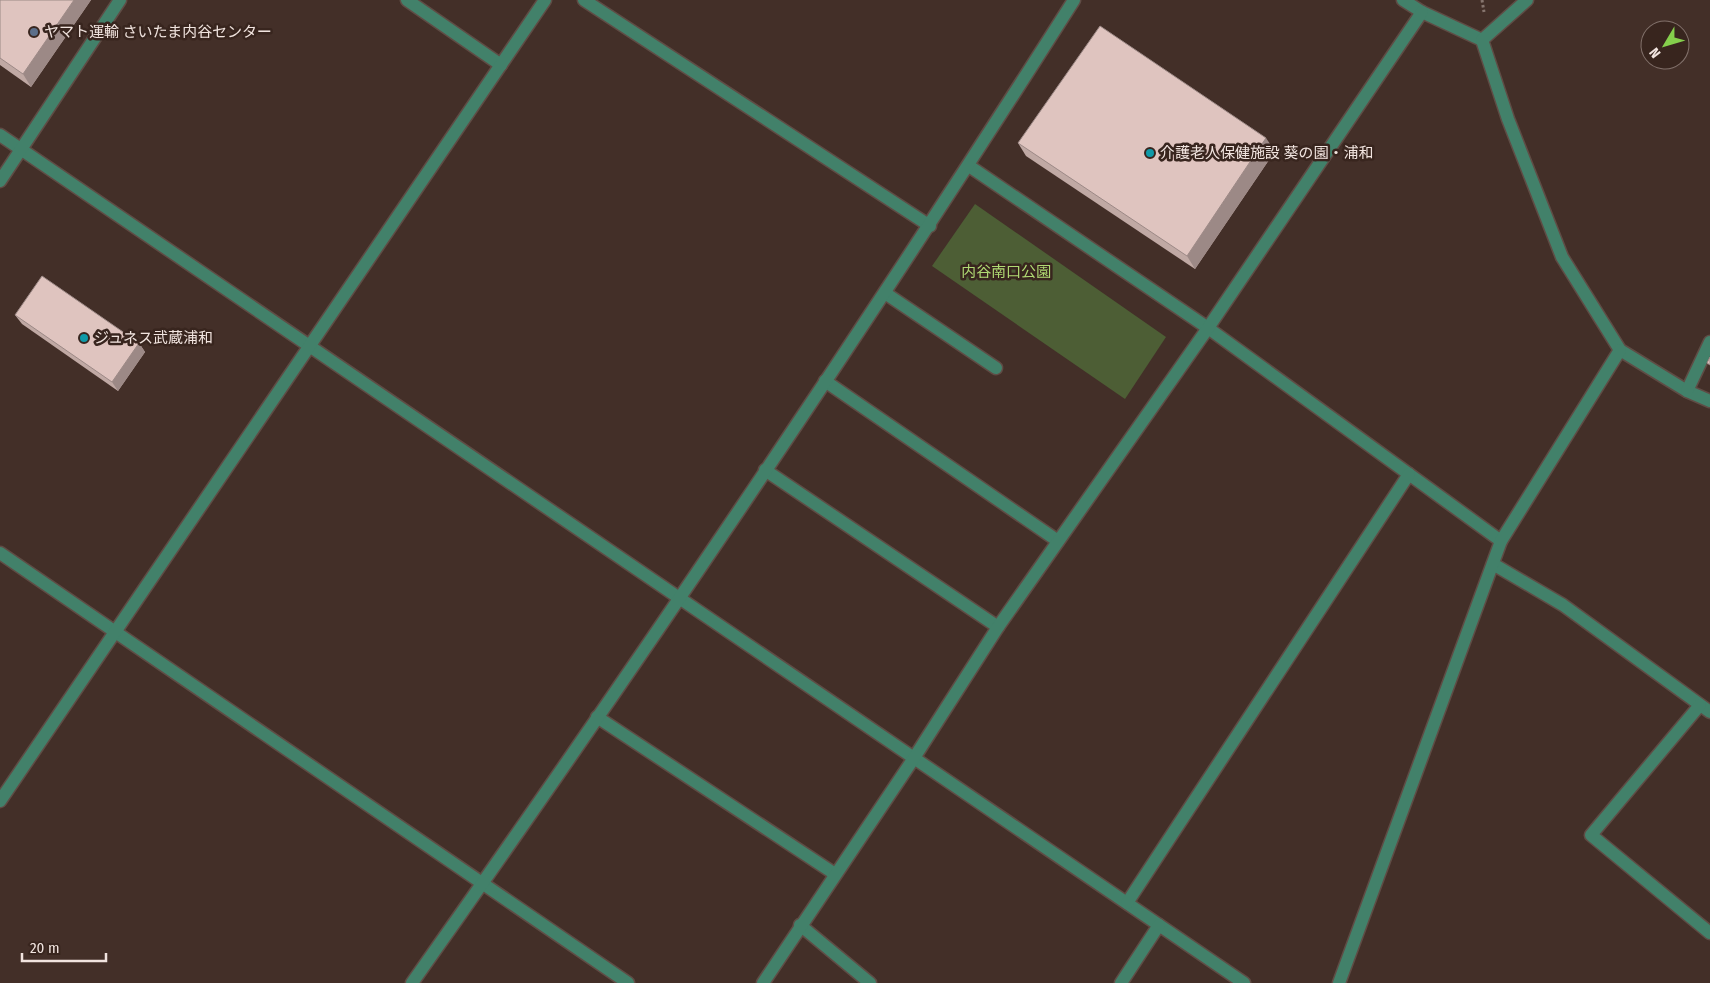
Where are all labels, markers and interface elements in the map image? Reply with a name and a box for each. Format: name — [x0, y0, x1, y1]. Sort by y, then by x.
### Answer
north arrow — [1640, 20, 1690, 70]
place label: ヤマト運輸 さいたま内谷センター — [44, 23, 272, 41]
marker: ヤマト運輸 さいたま内谷センター — [28, 26, 40, 38]
text: N — [1646, 44, 1664, 61]
place label: 介護老人保健施設 葵の園・浦和 — [1160, 144, 1374, 162]
marker: 介護老人保健施設 葵の園・浦和 — [1144, 147, 1156, 159]
park label: 内谷南口公園 — [961, 263, 1051, 281]
place label: ジュネス武蔵浦和 — [94, 329, 213, 347]
marker: ジュネス武蔵浦和 — [78, 332, 90, 344]
scale bar — [22, 930, 106, 962]
text: 20 m — [30, 939, 60, 957]

